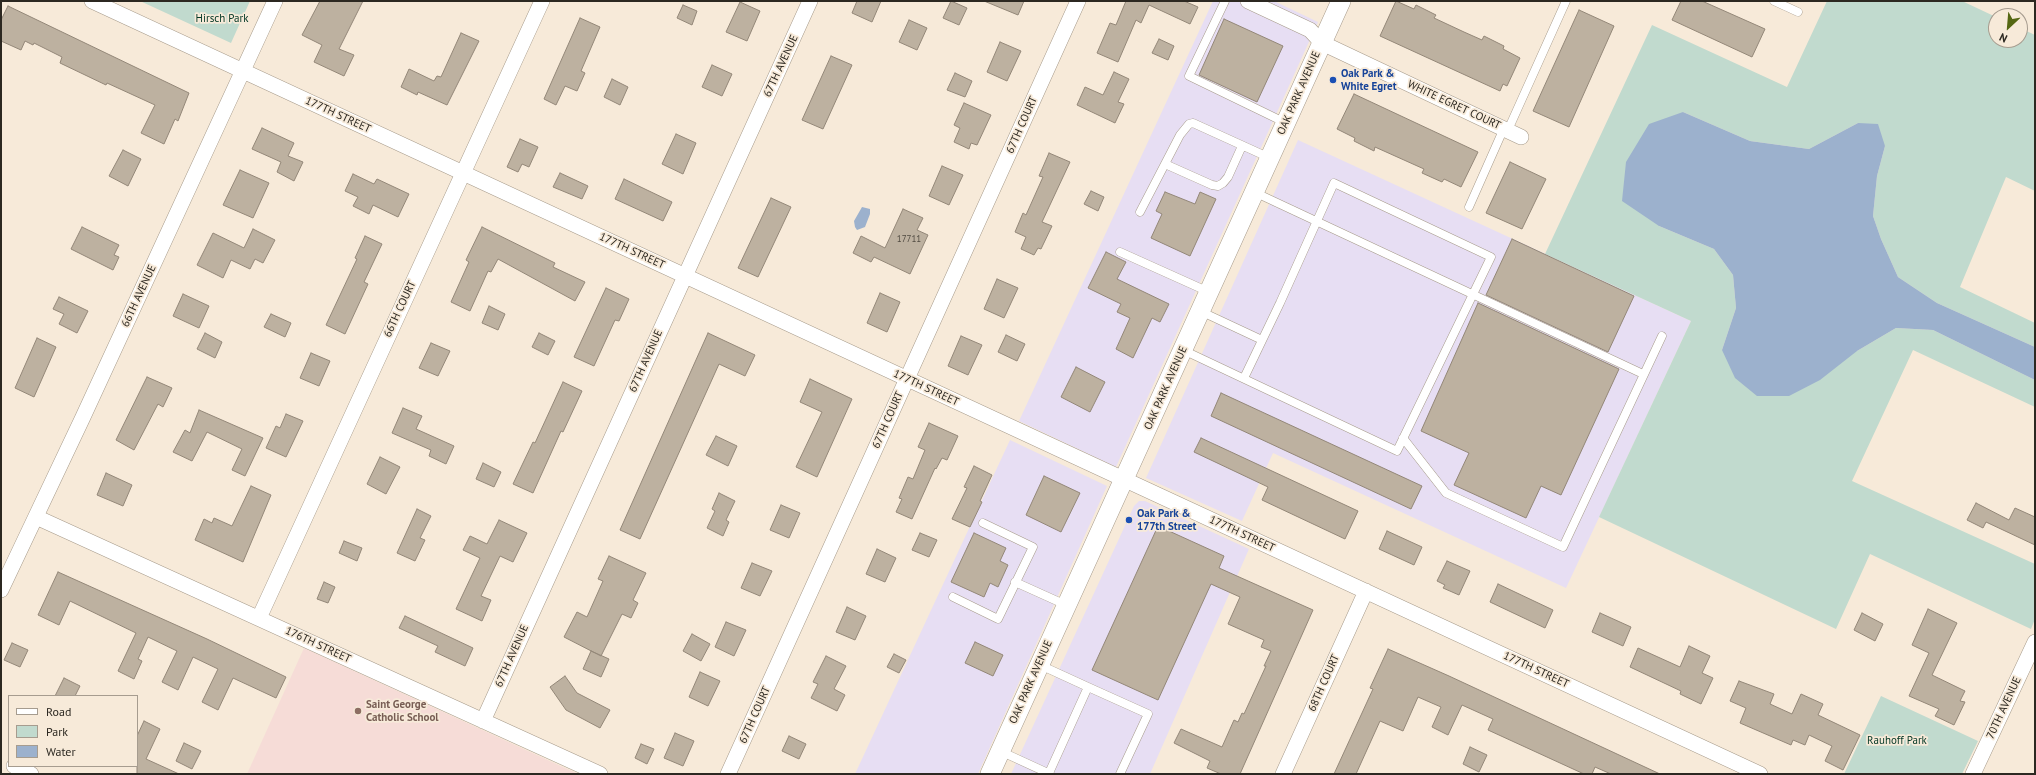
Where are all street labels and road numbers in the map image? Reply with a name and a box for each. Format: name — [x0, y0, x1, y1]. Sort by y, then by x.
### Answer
street label: 67TH AVENUE — [761, 33, 801, 99]
street label: OAK PARK AVENUE — [1275, 49, 1323, 137]
street label: WHITE EGRET COURT — [1405, 78, 1503, 132]
street label: 177TH STREET — [303, 94, 373, 136]
street label: 67TH COURT — [1004, 94, 1040, 156]
street label: 177TH STREET — [597, 230, 667, 272]
street label: 66TH AVENUE — [119, 263, 159, 329]
street label: 66TH COURT — [381, 279, 419, 339]
street label: 67TH AVENUE — [626, 328, 666, 394]
street label: OAK PARK AVENUE — [1142, 344, 1190, 432]
street label: 177TH STREET — [891, 367, 961, 409]
street label: 67TH COURT — [870, 389, 906, 451]
street label: 177TH STREET — [1207, 513, 1277, 555]
street label: 67TH AVENUE — [492, 623, 532, 689]
street label: 176TH STREET — [283, 624, 353, 666]
street label: OAK PARK AVENUE — [1007, 638, 1055, 726]
street label: 177TH STREET — [1501, 649, 1571, 691]
street label: 68TH COURT — [1306, 652, 1342, 714]
street label: 70TH AVENUE — [1984, 675, 2024, 741]
street label: 67TH COURT — [737, 684, 773, 746]

